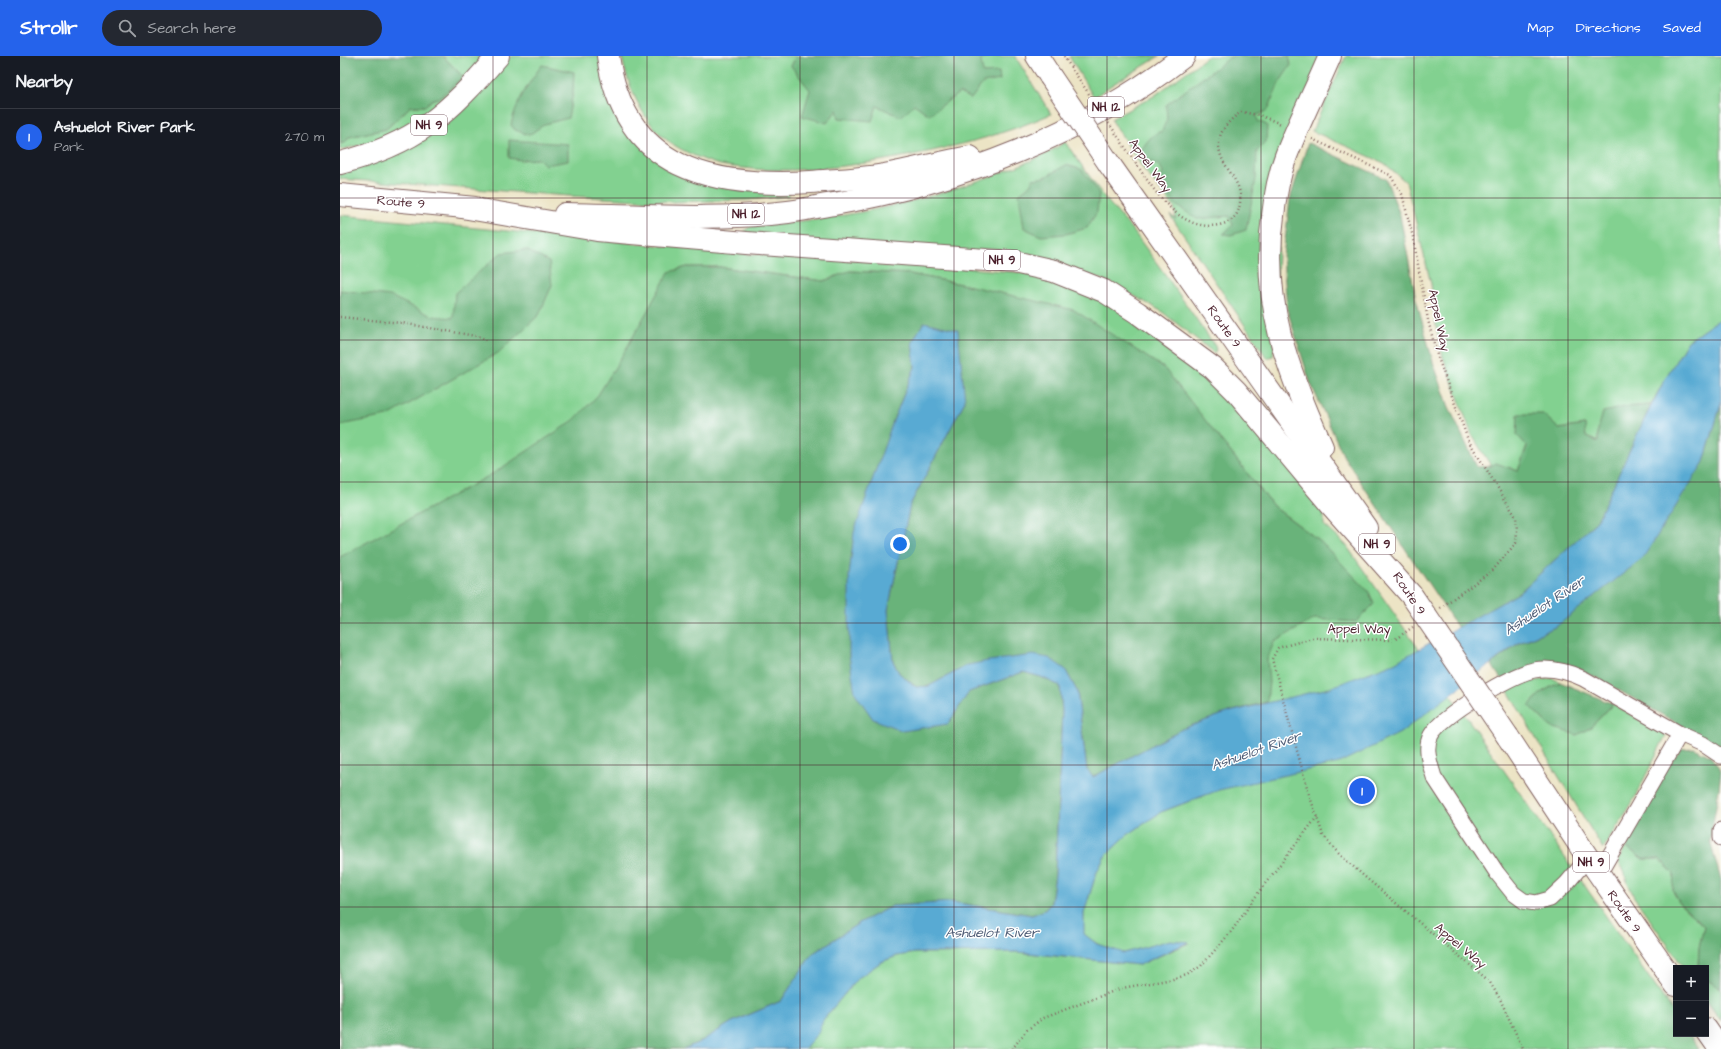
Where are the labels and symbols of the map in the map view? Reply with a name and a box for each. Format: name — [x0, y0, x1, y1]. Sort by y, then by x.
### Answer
road number: NH 12 — [1088, 97, 1124, 117]
road number: NH 9 — [411, 115, 447, 135]
street label: Appel Way — [1124, 135, 1176, 197]
street label: Route 9 — [376, 191, 426, 213]
road number: NH 12 — [728, 204, 764, 224]
road number: NH 9 — [984, 250, 1020, 270]
street label: Appel Way — [1423, 287, 1454, 353]
street label: Route 9 — [1203, 302, 1245, 351]
your location — [890, 534, 910, 554]
road number: NH 9 — [1359, 534, 1395, 554]
street label: Route 9 — [1388, 569, 1430, 619]
water label: Ashuelot River — [1500, 571, 1590, 640]
street label: Appel Way — [1327, 620, 1391, 639]
water label: Ashuelot River — [1209, 726, 1305, 776]
pin: 1 — [1349, 776, 1375, 806]
road number: NH 9 — [1573, 852, 1609, 872]
street label: Route 9 — [1603, 887, 1645, 936]
street label: Appel Way — [1430, 919, 1490, 974]
water label: Ashuelot River — [945, 923, 1040, 943]

